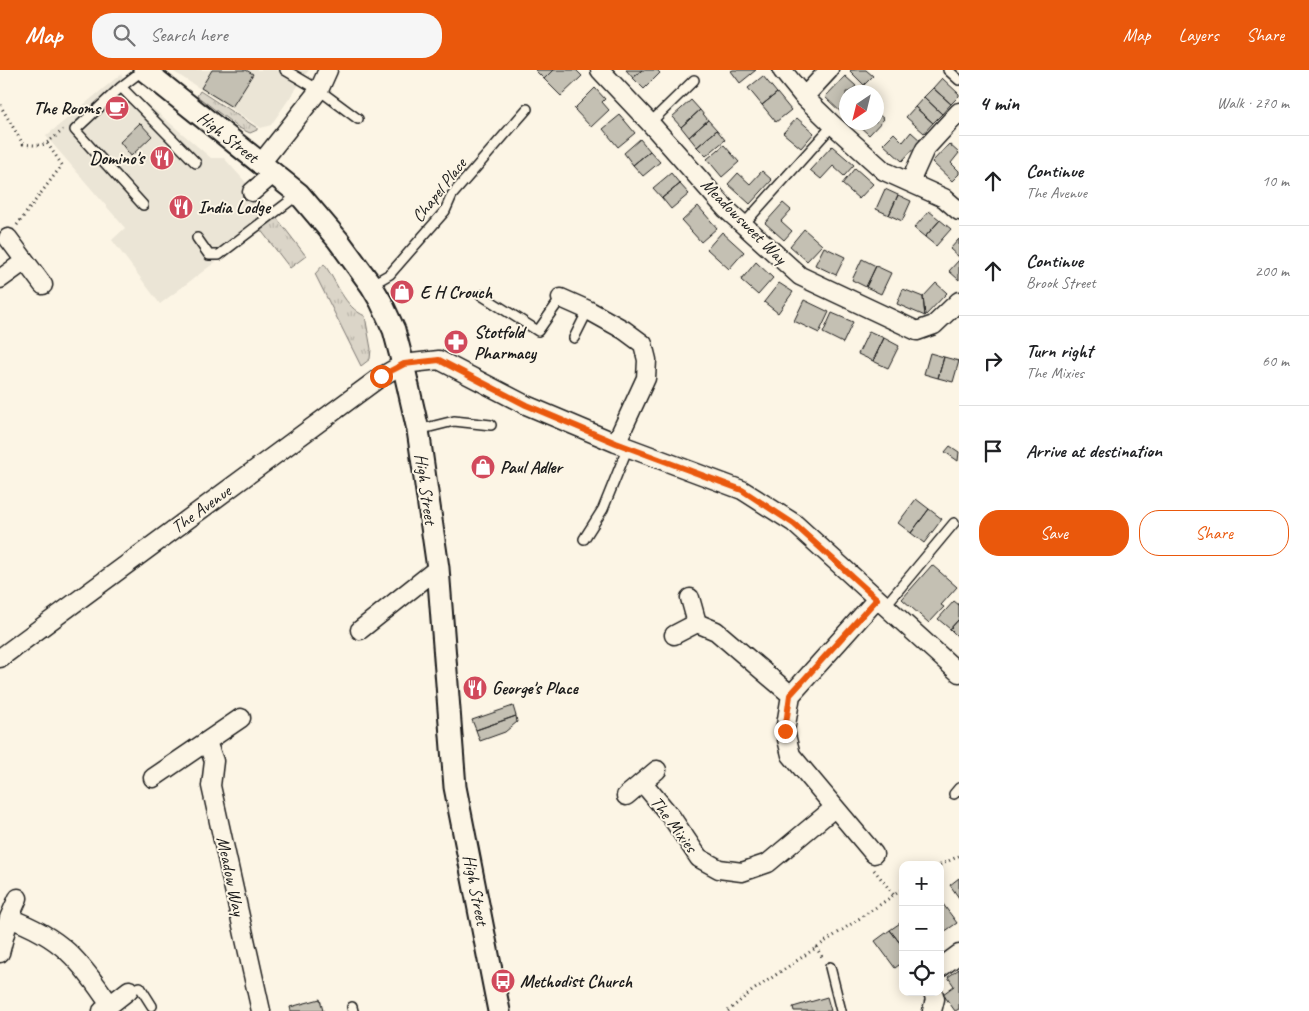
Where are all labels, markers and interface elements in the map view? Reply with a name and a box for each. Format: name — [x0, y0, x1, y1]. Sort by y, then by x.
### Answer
search box — [92, 13, 442, 58]
text: Map — [25, 20, 62, 50]
icon: search — [110, 21, 138, 49]
text: Search here — [150, 23, 228, 47]
text: Map — [1123, 24, 1151, 46]
text: Layers — [1179, 24, 1218, 46]
text: Share — [1246, 24, 1284, 46]
north arrow — [839, 85, 884, 130]
text: 4 min — [979, 90, 1019, 116]
text: Walk · 270 m — [1217, 93, 1289, 113]
cafe icon: The Rooms — [104, 95, 130, 121]
place label: The Rooms — [33, 97, 102, 119]
street label: High Street — [193, 106, 265, 169]
restaurant icon: Domino's — [149, 145, 175, 171]
place label: Domino's — [90, 147, 146, 169]
street label: Chapel Place — [407, 152, 472, 227]
text: Continue — [1026, 159, 1083, 183]
icon: ahead — [979, 167, 1007, 195]
text: 10 m — [1262, 171, 1289, 191]
street label: Meadowsweet Way — [696, 173, 793, 270]
text: The Avenue — [1026, 183, 1087, 203]
restaurant icon: India Lodge — [168, 194, 194, 220]
place label: India Lodge — [198, 196, 272, 218]
text: Continue — [1026, 249, 1083, 273]
icon: ahead — [979, 257, 1007, 285]
text: 200 m — [1255, 261, 1289, 281]
text: Brook Street — [1026, 273, 1096, 293]
shop icon: E H Crouch — [389, 279, 415, 305]
place label: E H Crouch — [420, 281, 493, 303]
place label: Stotfold Pharmacy — [474, 321, 538, 364]
pharmacy icon: Stotfold Pharmacy — [443, 329, 469, 355]
text: Turn right — [1026, 339, 1093, 363]
icon: right — [979, 347, 1007, 375]
text: 60 m — [1262, 351, 1289, 371]
text: The Mixies — [1026, 363, 1084, 383]
route start — [370, 365, 393, 388]
icon: arrive — [979, 437, 1007, 465]
text: Arrive at destination — [1026, 439, 1162, 463]
street label: High Street — [410, 452, 442, 528]
shop icon: Paul Adler — [470, 454, 496, 480]
place label: Paul Adler — [500, 456, 565, 478]
street label: The Avenue — [167, 479, 236, 538]
button: Save — [979, 510, 1129, 556]
button: Share — [1139, 510, 1289, 556]
restaurant icon: George's Place — [462, 675, 488, 701]
place label: George's Place — [492, 677, 580, 699]
route end — [774, 720, 797, 743]
street label: The Mixies — [646, 791, 703, 858]
street label: Meadow Way — [212, 835, 250, 919]
street label: High Street — [458, 853, 494, 929]
map controls — [899, 861, 944, 996]
button: + — [899, 861, 944, 906]
button: − — [899, 906, 944, 951]
button: locate — [899, 951, 944, 996]
bus stop icon: Methodist Church — [490, 968, 516, 994]
place label: Methodist Church — [520, 970, 633, 992]

